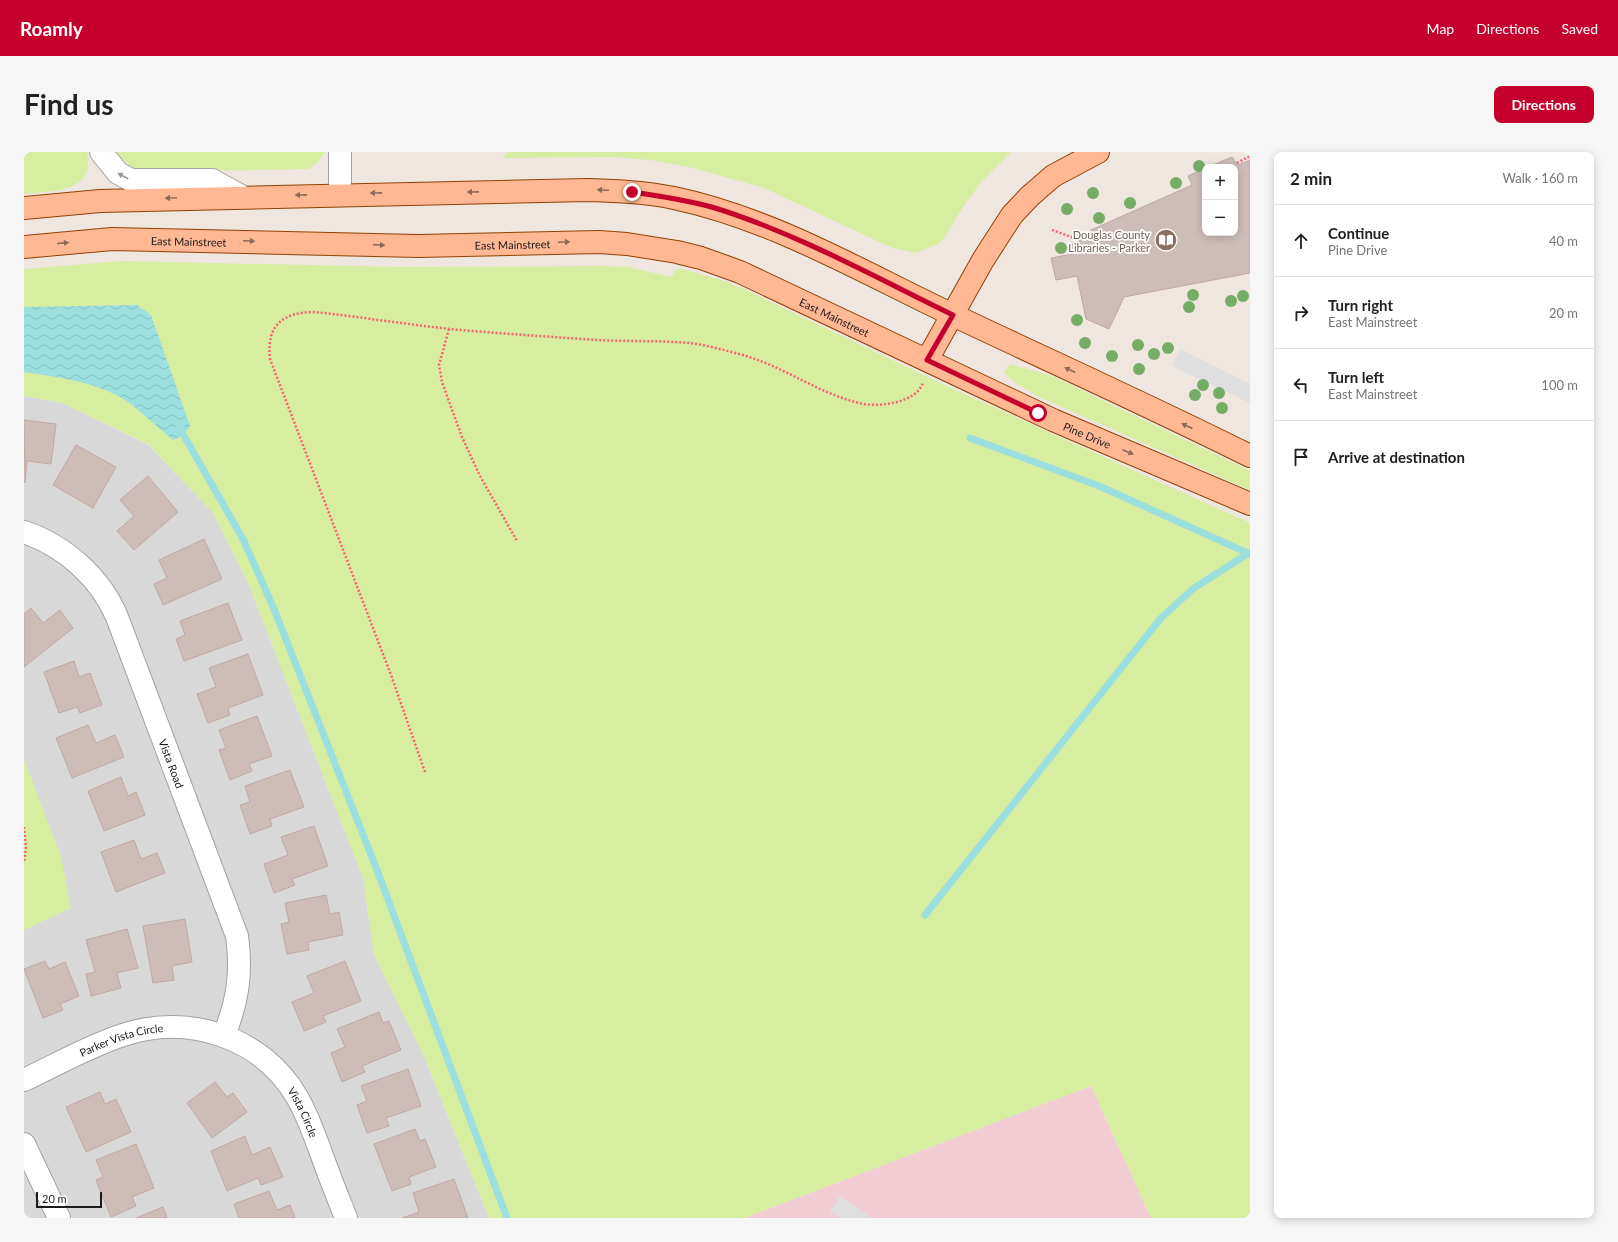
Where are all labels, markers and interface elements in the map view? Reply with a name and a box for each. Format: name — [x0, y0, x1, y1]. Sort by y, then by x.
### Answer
text: Roamly — [20, 17, 83, 40]
text: Map — [1427, 20, 1454, 37]
text: Directions — [1476, 20, 1539, 37]
text: Saved — [1561, 20, 1598, 37]
button: Directions — [1494, 86, 1594, 123]
text: Find us — [24, 87, 114, 121]
map controls — [1202, 164, 1238, 236]
button: + — [1202, 164, 1238, 200]
text: 2 min — [1290, 168, 1332, 189]
text: Walk · 160 m — [1502, 170, 1578, 186]
one-way arrow — [117, 173, 129, 179]
route end — [623, 183, 641, 201]
one-way arrow — [597, 187, 609, 194]
one-way arrow — [466, 189, 479, 195]
one-way arrow — [370, 190, 382, 197]
one-way arrow — [294, 192, 307, 198]
one-way arrow — [165, 195, 177, 202]
button: − — [1202, 200, 1238, 236]
text: Continue — [1328, 224, 1389, 242]
library icon: Douglas County Libraries - Parker — [1153, 227, 1179, 253]
place label: Douglas County Libraries - Parker — [1068, 228, 1150, 254]
icon: ahead — [1290, 230, 1312, 252]
street label: East Mainstreet — [151, 233, 227, 248]
text: 40 m — [1549, 233, 1578, 249]
street label: East Mainstreet — [475, 237, 551, 251]
one-way arrow — [243, 238, 256, 244]
one-way arrow — [558, 238, 570, 245]
one-way arrow — [57, 240, 69, 246]
one-way arrow — [373, 241, 385, 248]
text: Pine Drive — [1328, 242, 1387, 258]
street label: East Mainstreet — [798, 295, 872, 339]
text: Turn right — [1328, 296, 1393, 314]
icon: right — [1290, 302, 1312, 324]
text: 20 m — [1549, 305, 1578, 321]
text: East Mainstreet — [1328, 314, 1417, 330]
one-way arrow — [1064, 367, 1075, 373]
text: Turn left — [1328, 368, 1384, 386]
icon: left — [1290, 374, 1312, 396]
text: 100 m — [1541, 377, 1578, 393]
text: East Mainstreet — [1328, 386, 1417, 402]
route start — [1029, 404, 1047, 422]
street label: Pine Drive — [1062, 419, 1113, 451]
one-way arrow — [1182, 423, 1193, 429]
icon: arrive — [1290, 446, 1312, 468]
text: Arrive at destination — [1328, 448, 1465, 466]
one-way arrow — [1123, 449, 1135, 455]
street label: Vista Road — [157, 737, 187, 790]
street label: Parker Vista Circle — [77, 1021, 164, 1059]
street label: Vista Circle — [286, 1084, 321, 1139]
scale bar — [36, 1190, 102, 1209]
text: 20 m — [42, 1192, 67, 1205]

